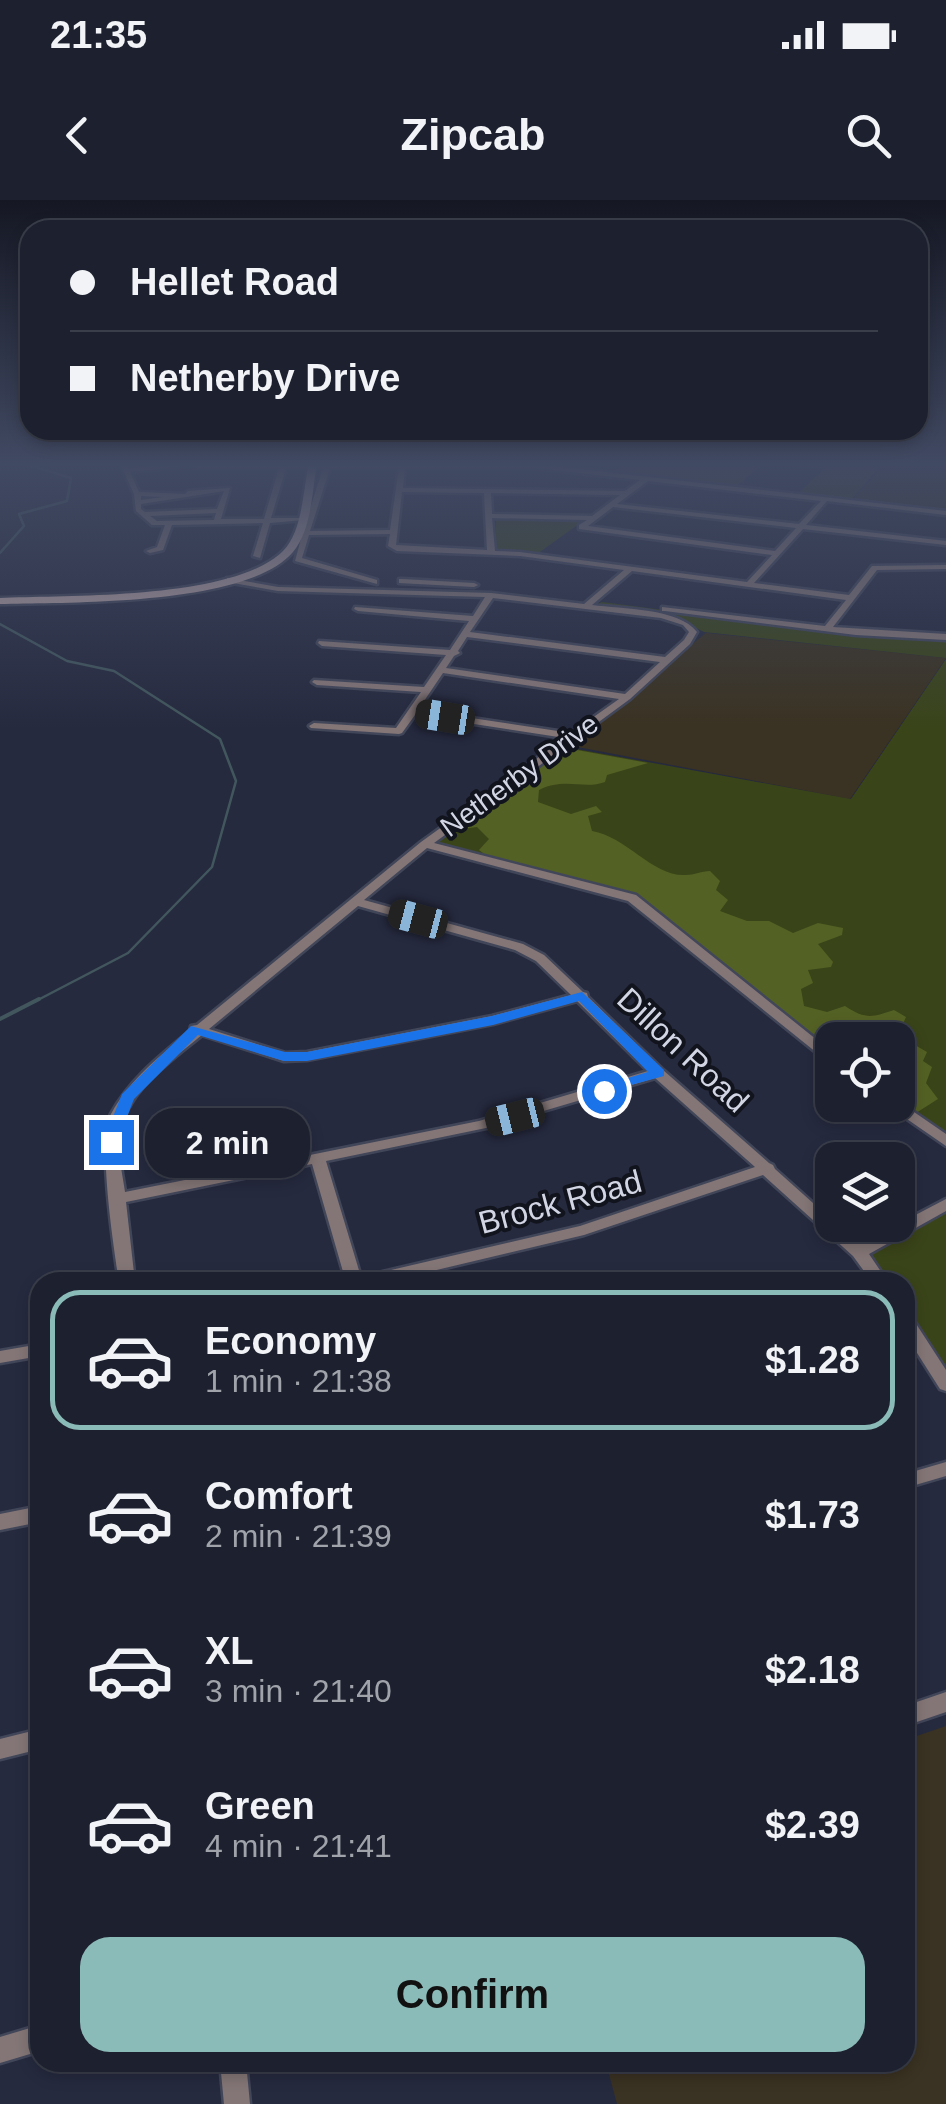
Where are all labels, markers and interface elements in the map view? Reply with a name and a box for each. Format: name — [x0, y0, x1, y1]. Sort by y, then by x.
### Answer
text: 21:35 — [50, 14, 147, 56]
icon: back — [50, 108, 105, 163]
icon: search — [841, 108, 896, 163]
text: Zipcab — [400, 109, 546, 160]
text: Hellet Road — [130, 261, 339, 303]
text: Netherby Drive — [130, 357, 400, 399]
car — [413, 697, 477, 737]
street label: Netherby Drive — [435, 708, 604, 843]
car — [385, 897, 451, 941]
street label: Dillon Road — [610, 980, 756, 1120]
map controls — [815, 1022, 915, 1242]
button: locate — [815, 1022, 915, 1122]
route start — [582, 1069, 627, 1114]
car — [482, 1095, 548, 1139]
callout: 2 min — [146, 1107, 311, 1177]
route end — [89, 1120, 134, 1165]
text: 2 min — [186, 1125, 269, 1161]
button: layers — [815, 1142, 915, 1242]
street label: Brock Road — [475, 1163, 645, 1241]
icon: car — [85, 1315, 175, 1405]
text: Economy — [205, 1320, 376, 1362]
text: $1.28 — [765, 1339, 860, 1381]
text: 1 min · 21:38 — [205, 1363, 392, 1399]
icon: car — [85, 1470, 175, 1560]
text: Comfort — [205, 1475, 353, 1517]
text: $1.73 — [765, 1494, 860, 1536]
text: 2 min · 21:39 — [205, 1518, 392, 1554]
icon: car — [85, 1625, 175, 1715]
text: XL — [205, 1630, 254, 1672]
text: $2.18 — [765, 1649, 860, 1691]
text: 3 min · 21:40 — [205, 1673, 392, 1709]
icon: car — [85, 1780, 175, 1870]
text: Green — [205, 1785, 315, 1827]
text: $2.39 — [765, 1804, 860, 1846]
text: 4 min · 21:41 — [205, 1828, 392, 1864]
button: Confirm — [80, 1937, 865, 2052]

